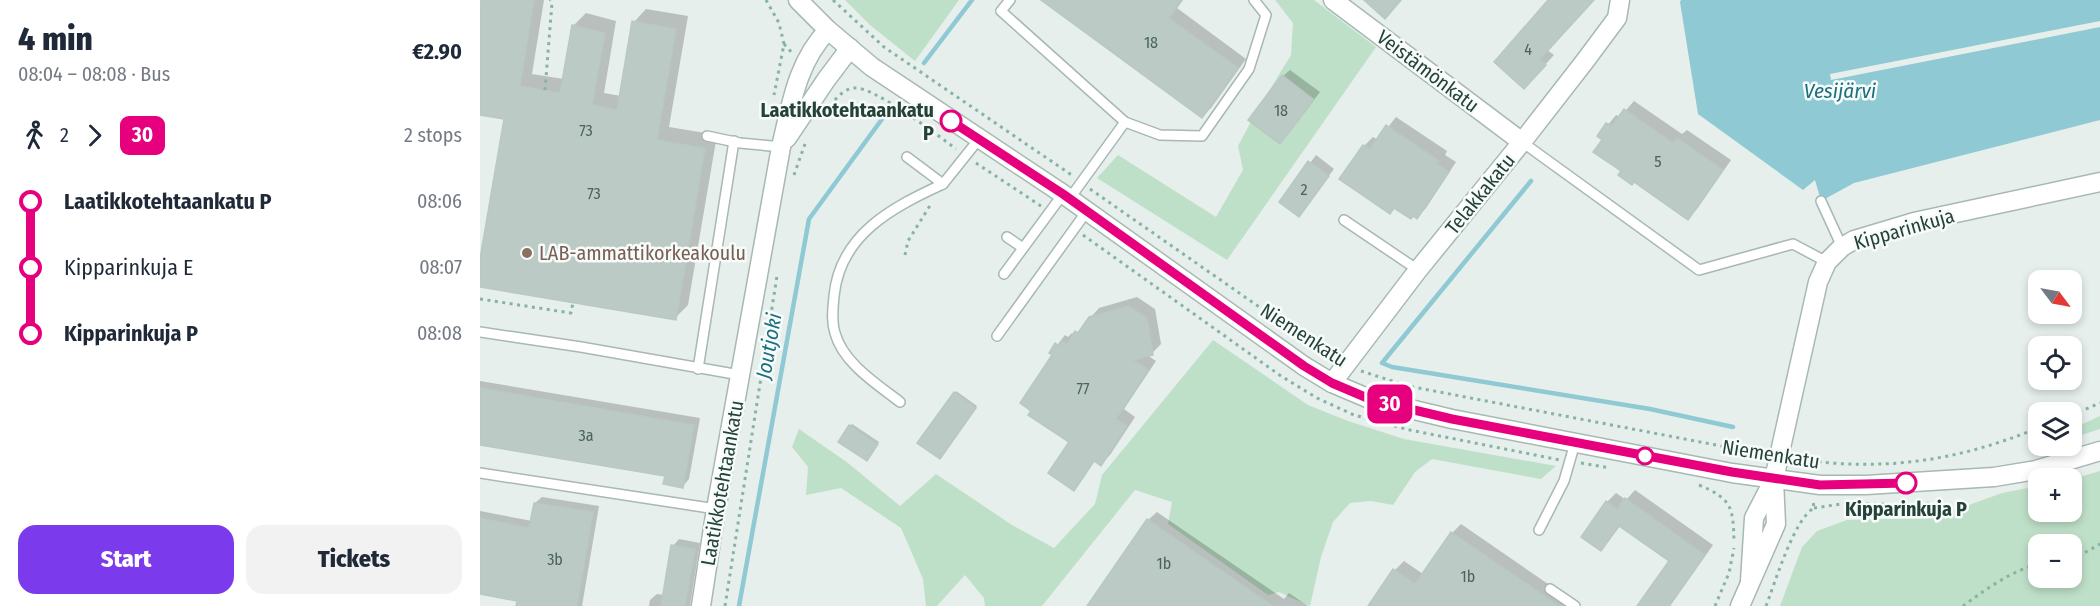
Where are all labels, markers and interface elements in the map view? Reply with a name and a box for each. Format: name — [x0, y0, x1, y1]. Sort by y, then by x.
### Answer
text: 4 min — [18, 19, 93, 59]
street label: Veistämönkatu — [1372, 25, 1484, 117]
house number: 18 — [1144, 33, 1158, 52]
text: €2.90 — [412, 38, 462, 65]
house number: 4 — [1524, 40, 1532, 59]
text: 08:04 – 08:08 · Bus — [18, 62, 170, 86]
water label: Vesijärvi — [1804, 78, 1877, 104]
place label: Laatikkotehtaankatu P — [760, 98, 934, 145]
house number: 18 — [1274, 101, 1288, 120]
marker: Laatikkotehtaankatu P — [940, 110, 962, 132]
icon: walk — [18, 119, 51, 152]
icon: forward — [78, 119, 111, 152]
house number: 73 — [579, 121, 593, 140]
text: 30 — [132, 122, 153, 148]
text: 2 — [60, 123, 69, 147]
text: 2 stops — [404, 123, 462, 147]
street label: Telakkakatu — [1440, 149, 1520, 239]
house number: 5 — [1654, 152, 1662, 171]
house number: 2 — [1300, 180, 1308, 199]
house number: 73 — [587, 184, 601, 203]
text: Laatikkotehtaankatu P — [64, 188, 272, 215]
text: 08:06 — [417, 189, 462, 213]
street label: Kipparinkuja — [1851, 203, 1957, 255]
place label: LAB-ammattikorkeakoulu — [539, 241, 746, 265]
marker: LAB-ammattikorkeakoulu — [520, 246, 534, 260]
text: Kipparinkuja E — [64, 254, 193, 281]
text: 08:07 — [419, 255, 462, 279]
north arrow — [2028, 270, 2082, 324]
map controls — [2028, 270, 2082, 588]
street label: Niemenkatu — [1256, 298, 1352, 372]
water label: Joutjoki — [750, 310, 788, 382]
text: Kipparinkuja P — [64, 320, 198, 347]
text: 08:08 — [417, 321, 462, 345]
button: locate — [2028, 336, 2082, 390]
house number: 77 — [1076, 379, 1090, 398]
line badge: 30 — [1363, 384, 1417, 424]
text: 30 — [1379, 391, 1401, 417]
street label: Laatikkotehtaankatu — [696, 398, 748, 568]
button: layers — [2028, 402, 2082, 456]
house number: 3a — [578, 426, 594, 445]
street label: Niemenkatu — [1720, 434, 1822, 474]
unlabelled marker — [1636, 447, 1654, 465]
button: + — [2028, 468, 2082, 522]
marker: Kipparinkuja P — [1895, 472, 1917, 494]
place label: Kipparinkuja P — [1845, 497, 1967, 521]
button: Start — [18, 525, 234, 594]
button: Tickets — [246, 525, 462, 594]
button: − — [2028, 534, 2082, 588]
house number: 3b — [547, 550, 563, 569]
house number: 1b — [1157, 554, 1171, 573]
house number: 1b — [1461, 567, 1475, 586]

